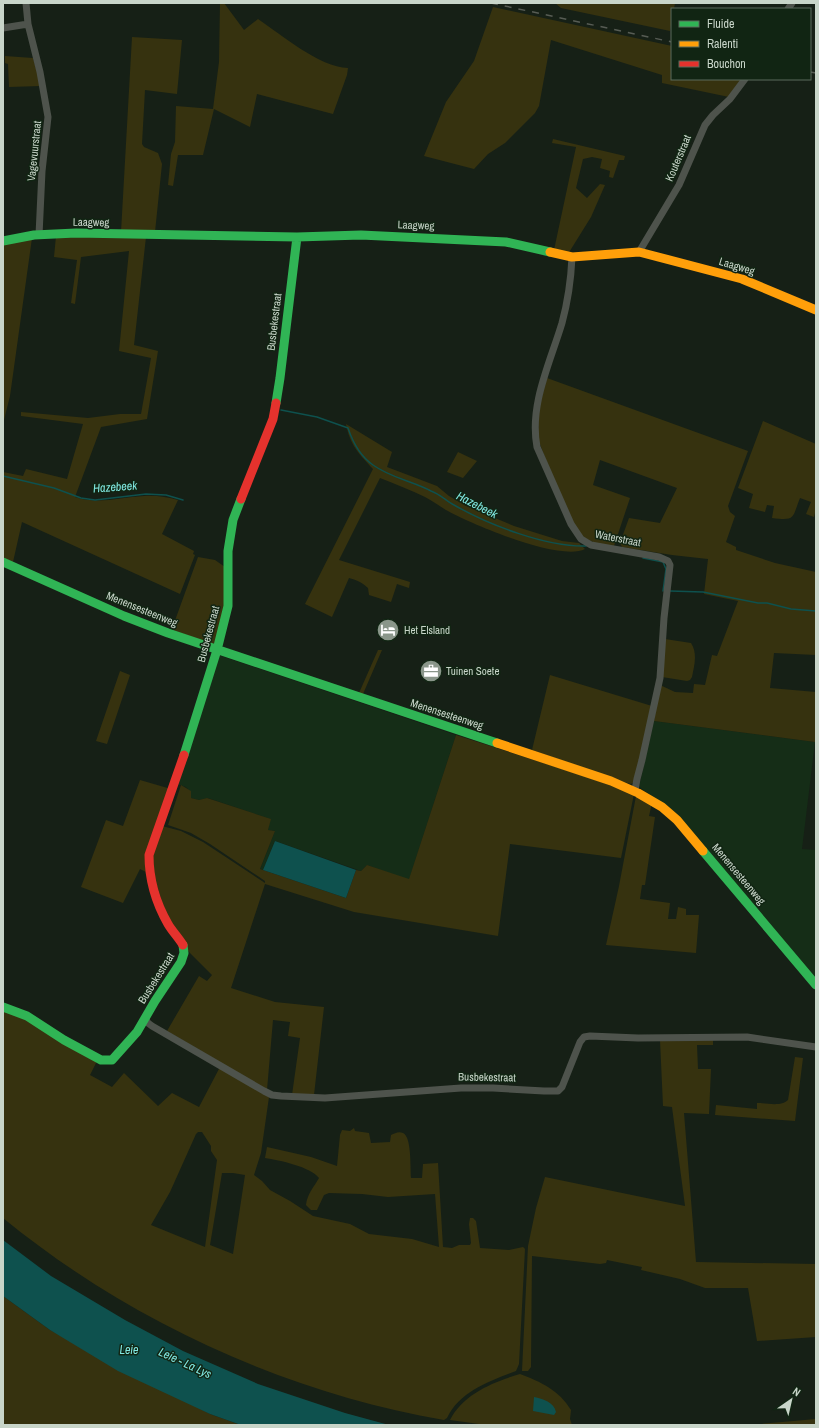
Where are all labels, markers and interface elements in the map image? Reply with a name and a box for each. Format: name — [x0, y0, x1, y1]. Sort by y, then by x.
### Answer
legend — [671, 8, 811, 80]
text: Fluide — [707, 16, 734, 32]
text: Ralenti — [707, 36, 738, 52]
text: Bouchon — [707, 56, 746, 72]
street label: Vagevuurstraat — [24, 120, 44, 182]
street label: Kouterstraat — [662, 132, 694, 183]
street label: Laagweg — [73, 215, 109, 229]
street label: Laagweg — [397, 217, 435, 233]
street label: Laagweg — [717, 254, 757, 278]
street label: Busbekestraat — [264, 292, 285, 351]
water label: Hazebeek — [92, 477, 139, 497]
water label: Hazebeek — [454, 488, 501, 523]
street label: Waterstraat — [594, 527, 643, 549]
street label: Menensesteenweg — [104, 588, 180, 630]
street label: Busbekestraat — [194, 604, 222, 664]
hotel icon: Het Elsland — [375, 617, 401, 643]
place label: Het Elsland — [404, 623, 450, 637]
office icon: Tuinen Soete — [418, 658, 444, 684]
place label: Tuinen Soete — [446, 664, 499, 678]
street label: Menensesteenweg — [409, 696, 485, 732]
street label: Menensesteenweg — [709, 840, 769, 908]
street label: Busbekestraat — [135, 949, 177, 1006]
street label: Busbekestraat — [458, 1069, 516, 1085]
water label: Leie — [119, 1342, 139, 1358]
water label: Leie - La Lys — [156, 1344, 214, 1382]
north arrow — [771, 1380, 811, 1420]
text: N — [790, 1384, 803, 1399]

